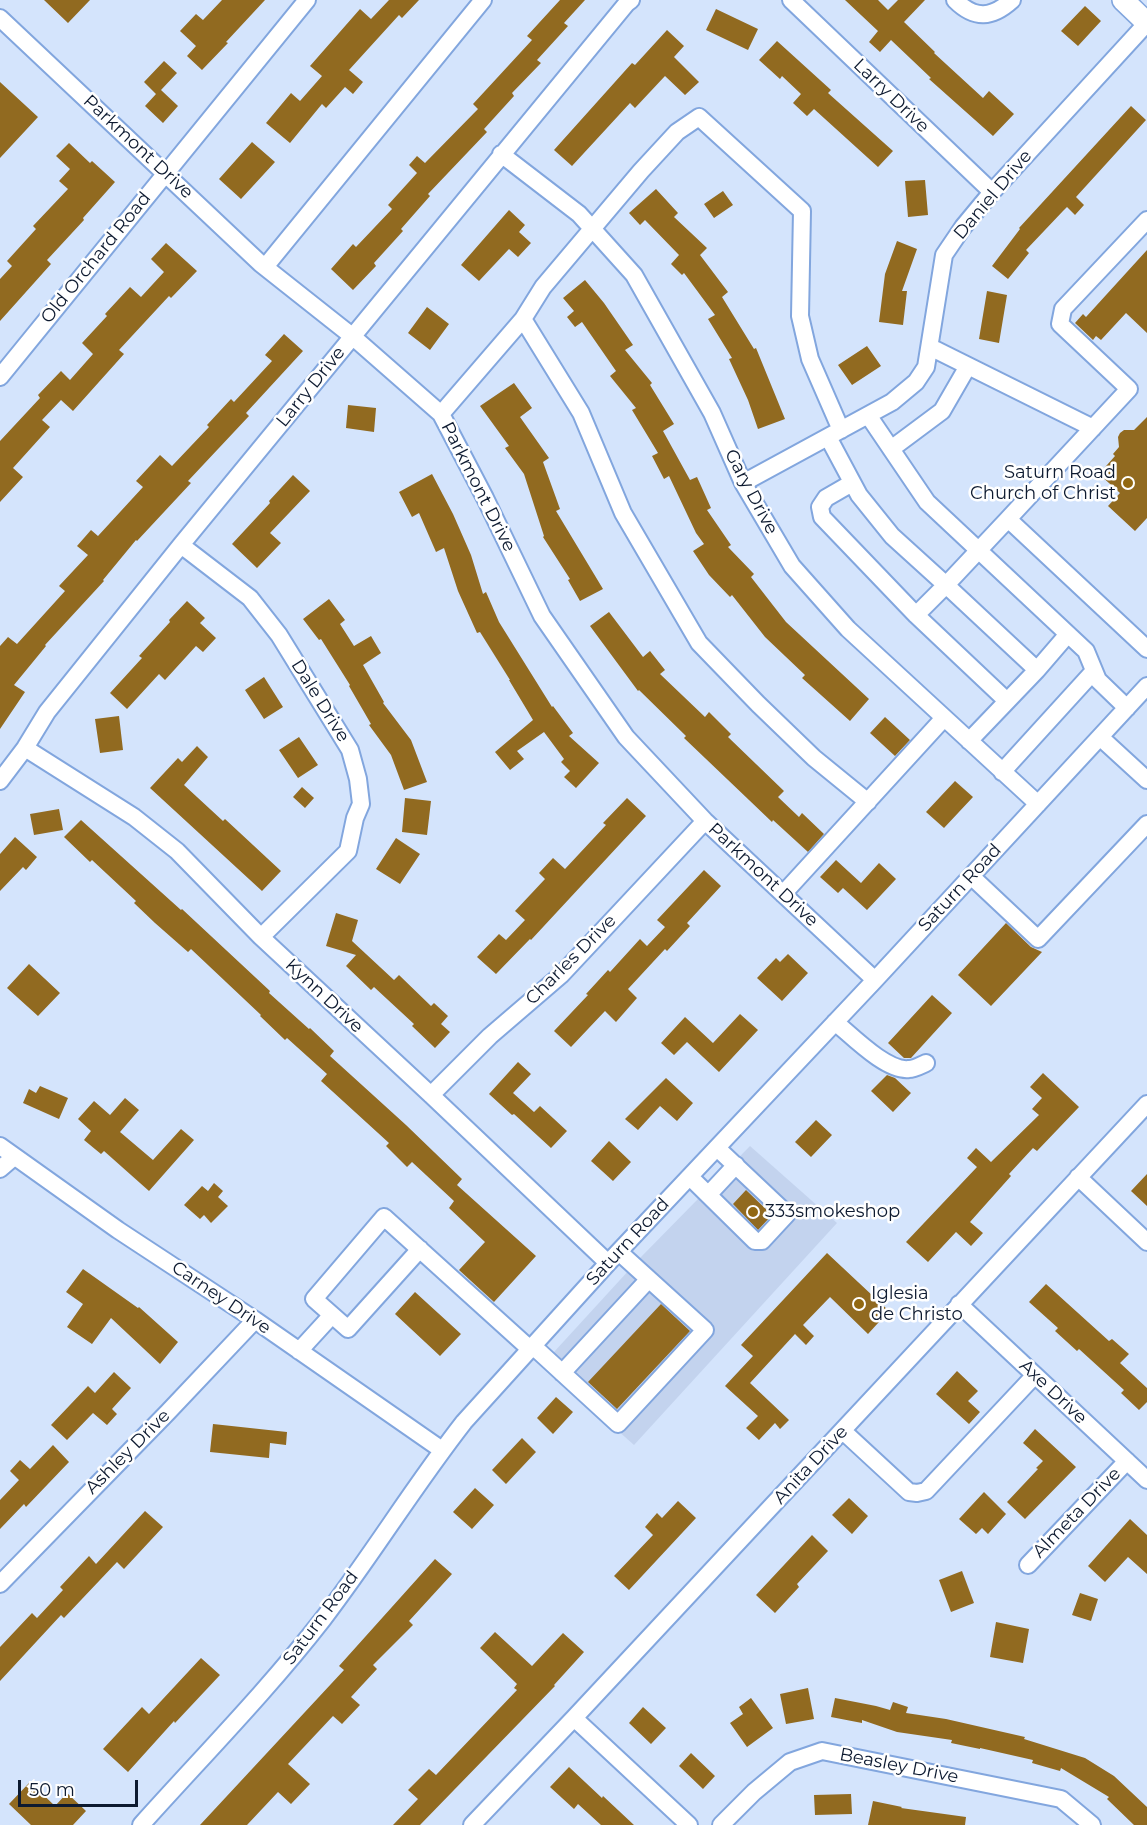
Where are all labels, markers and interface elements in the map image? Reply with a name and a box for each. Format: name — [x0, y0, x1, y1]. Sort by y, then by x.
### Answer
street label: Larry Drive — [849, 55, 933, 137]
street label: Parkmont Drive — [78, 90, 198, 204]
street label: Daniel Drive — [949, 146, 1037, 244]
street label: Old Orchard Road — [36, 188, 156, 328]
street label: Larry Drive — [272, 343, 350, 431]
street label: Parkmont Drive — [436, 419, 520, 555]
street label: Gary Drive — [720, 446, 782, 538]
place label: Saturn Road Church of Christ — [970, 462, 1116, 504]
marker: Saturn Road Church of Christ — [1121, 476, 1135, 490]
street label: Dale Drive — [286, 656, 354, 746]
street label: Parkmont Drive — [703, 818, 823, 932]
street label: Saturn Road — [914, 840, 1006, 936]
street label: Charles Drive — [521, 910, 621, 1010]
street label: Kynn Drive — [281, 954, 367, 1038]
street label: Saturn Road — [582, 1194, 674, 1290]
place label: 333smokeshop — [765, 1201, 900, 1223]
marker: 333smokeshop — [746, 1205, 760, 1219]
street label: Carney Drive — [167, 1257, 275, 1339]
place label: Iglesia de Christo — [871, 1283, 963, 1326]
marker: Iglesia de Christo — [852, 1297, 866, 1311]
street label: Axe Drive — [1015, 1355, 1091, 1429]
street label: Ashley Drive — [81, 1405, 175, 1499]
street label: Anita Drive — [769, 1421, 853, 1509]
street label: Almeta Drive — [1029, 1463, 1125, 1563]
street label: Saturn Road — [279, 1567, 363, 1669]
street label: Beasley Drive — [838, 1744, 960, 1788]
scale bar — [21, 1768, 141, 1806]
text: 50 m — [29, 1779, 75, 1801]

